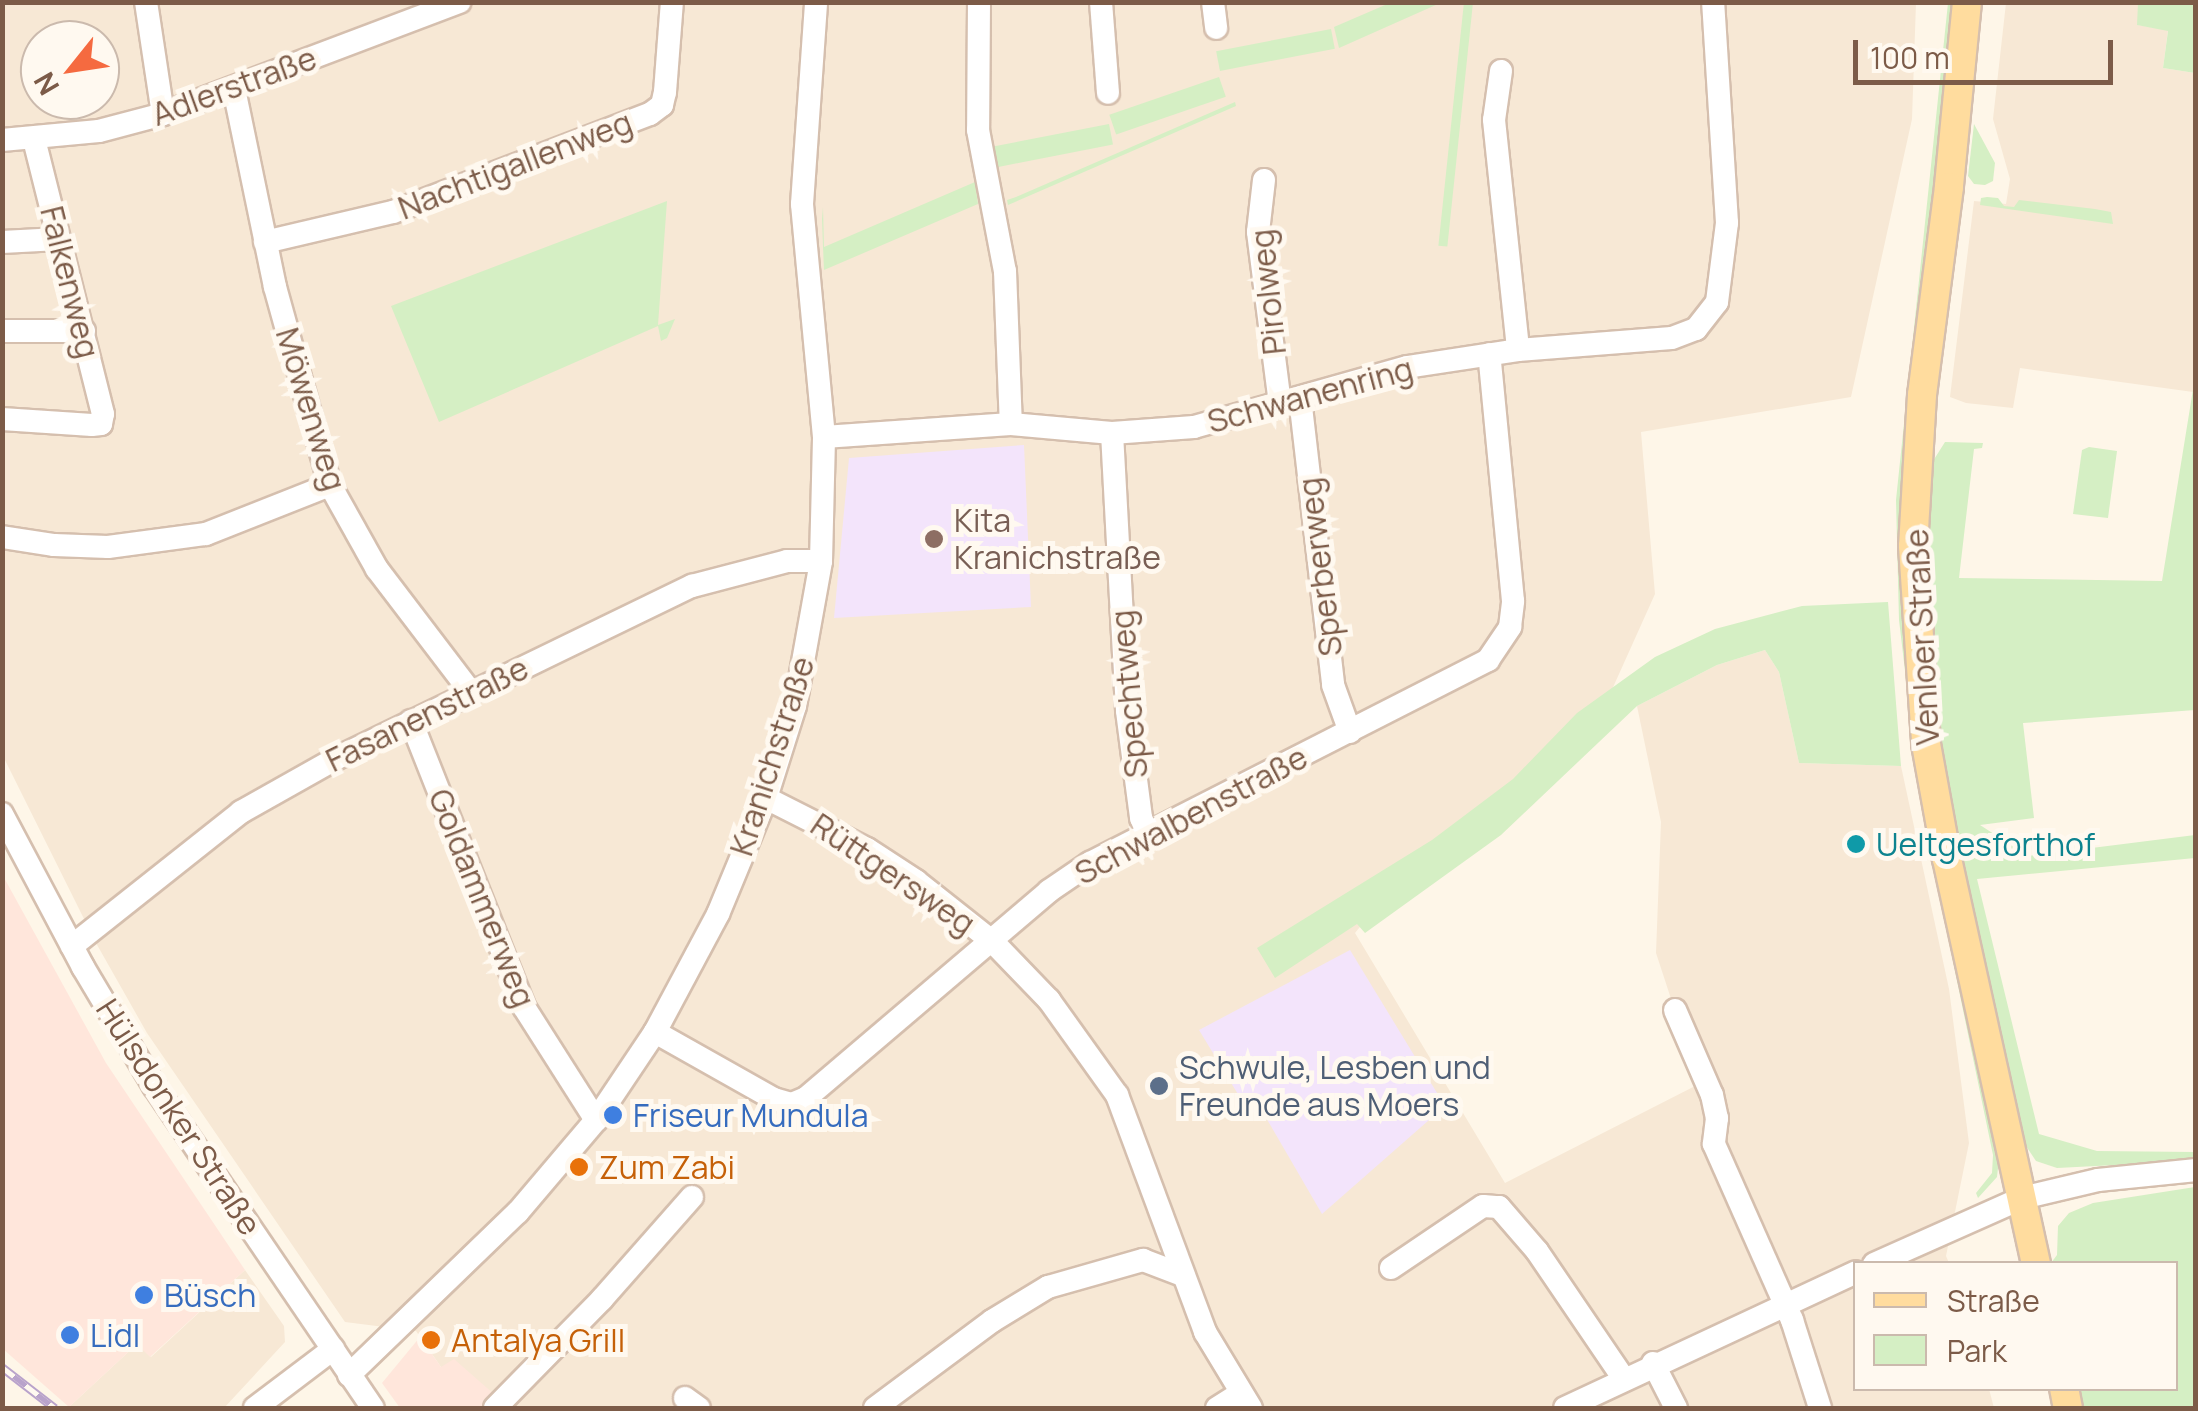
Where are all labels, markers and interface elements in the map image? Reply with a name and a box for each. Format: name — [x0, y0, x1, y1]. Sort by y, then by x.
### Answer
north arrow — [20, 20, 120, 120]
scale bar — [1858, 20, 2118, 82]
text: 100 m — [1870, 37, 1950, 78]
street label: Adlerstraße — [146, 38, 322, 134]
text: N — [24, 66, 67, 102]
street label: Nachtigallenweg — [393, 103, 637, 227]
street label: Falkenweg — [33, 202, 107, 362]
street label: Pirolweg — [1242, 227, 1294, 357]
street label: Möwenweg — [268, 323, 354, 495]
street label: Schwanenring — [1203, 349, 1417, 441]
street label: Sperberweg — [1290, 475, 1350, 659]
place label: Kita Kranichstraße — [954, 502, 1161, 577]
marker: Kita Kranichstraße — [923, 528, 945, 550]
street label: Venloer Straße — [1897, 528, 1947, 746]
street label: Spechtweg — [1103, 608, 1155, 780]
street label: Fasanenstraße — [320, 649, 534, 779]
street label: Kranichstraße — [722, 652, 822, 860]
street label: Schwalbenstraße — [1068, 738, 1314, 892]
street label: Goldammerweg — [421, 783, 543, 1013]
street label: Rüttgersweg — [804, 805, 982, 943]
place label: Ueltgesforthof — [1876, 825, 2095, 863]
marker: Ueltgesforthof — [1845, 833, 1867, 855]
street label: Hülsdonker Straße — [88, 992, 270, 1242]
place label: Schwule, Lesben und Freunde aus Moers — [1179, 1049, 1491, 1124]
marker: Schwule, Lesben und Freunde aus Moers — [1148, 1075, 1170, 1097]
place label: Friseur Mundula — [633, 1096, 869, 1134]
marker: Friseur Mundula — [602, 1104, 624, 1126]
place label: Zum Zabi — [599, 1148, 735, 1186]
marker: Zum Zabi — [568, 1156, 590, 1178]
legend — [1853, 1261, 2178, 1391]
place label: Büsch — [164, 1276, 256, 1314]
text: Straße — [1947, 1280, 2040, 1321]
marker: Büsch — [133, 1284, 155, 1306]
place label: Lidl — [90, 1316, 140, 1354]
place label: Antalya Grill — [451, 1321, 625, 1359]
marker: Lidl — [59, 1324, 81, 1346]
marker: Antalya Grill — [420, 1329, 442, 1351]
text: Park — [1947, 1330, 2007, 1371]

